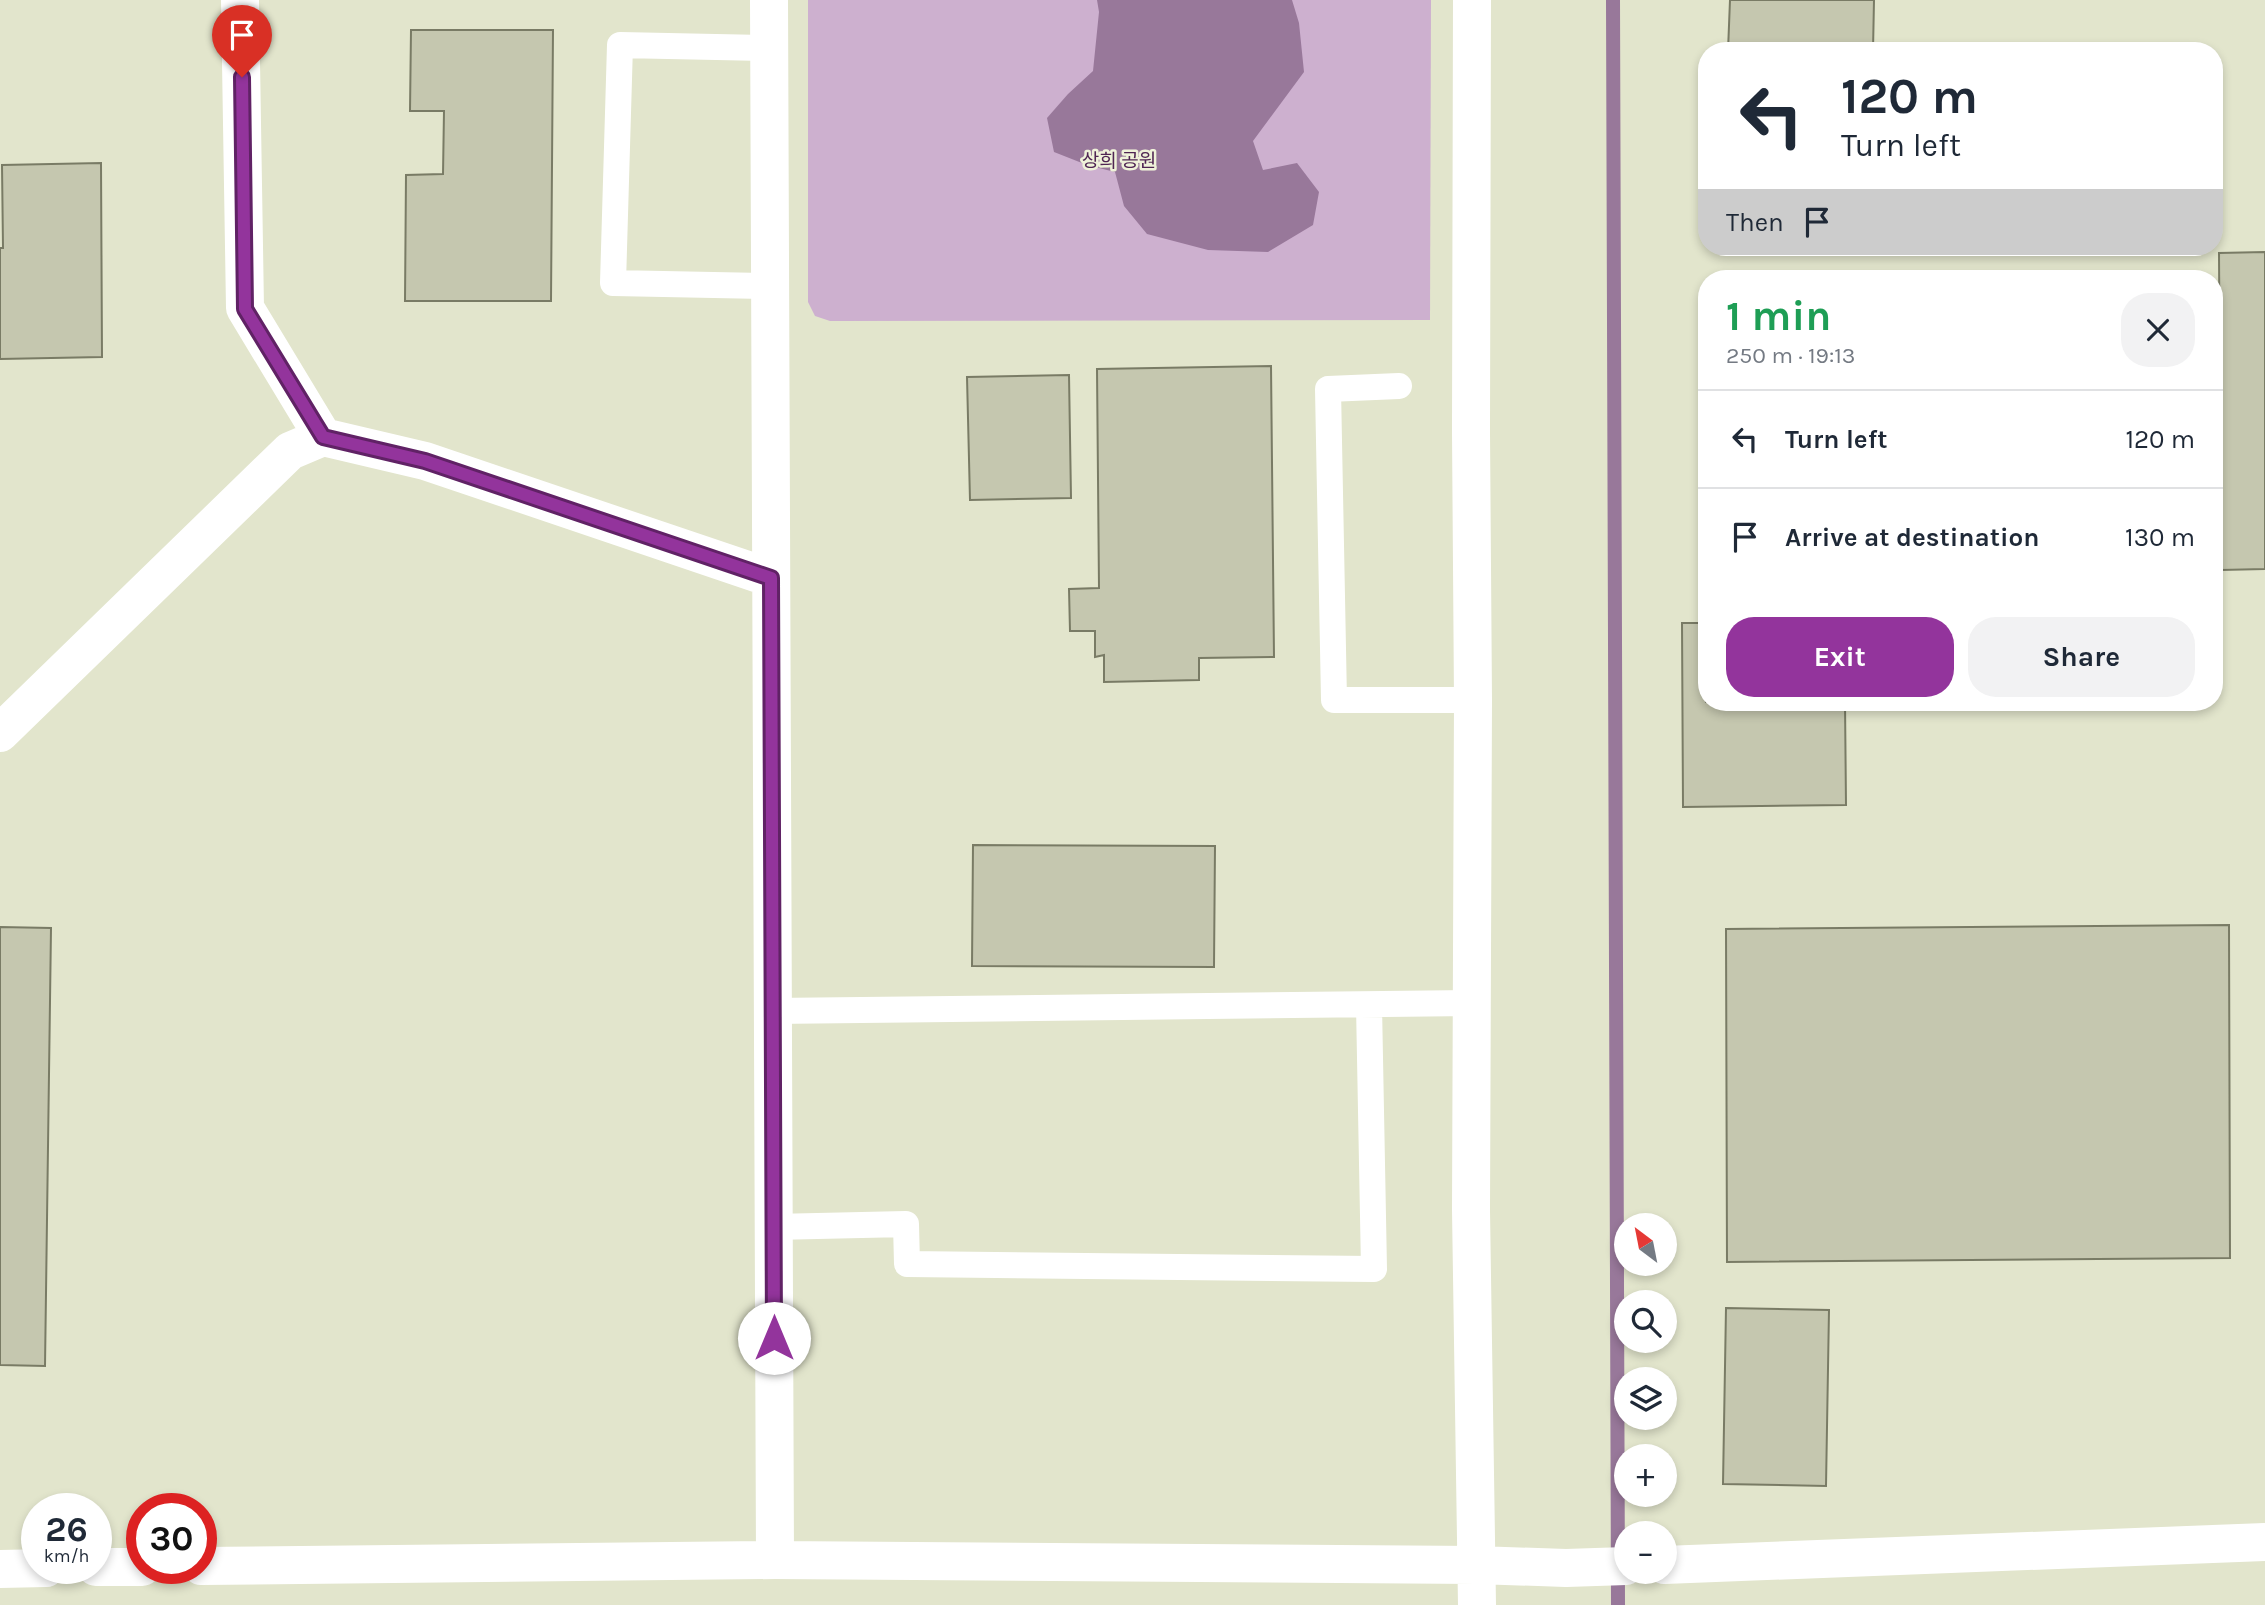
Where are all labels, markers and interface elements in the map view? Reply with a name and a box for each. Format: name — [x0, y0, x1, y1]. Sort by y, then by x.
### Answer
pin — [212, 5, 272, 77]
icon: arrive — [223, 16, 261, 54]
text: 120 m — [1841, 68, 1978, 125]
icon: left — [1726, 70, 1817, 161]
text: Turn left — [1841, 127, 1961, 164]
park label: 상희 공원 — [1082, 150, 1156, 172]
icon: arrive — [1798, 203, 1836, 241]
text: Then — [1726, 207, 1784, 238]
text: 1 min — [1726, 291, 1831, 341]
button: close — [2121, 293, 2195, 367]
text: 250 m · 19:13 — [1726, 342, 1855, 369]
icon: left — [1726, 420, 1764, 458]
text: Turn left — [1785, 424, 1887, 455]
text: 120 m — [2125, 424, 2195, 455]
icon: arrive — [1726, 518, 1764, 556]
text: Arrive at destination — [1785, 522, 2039, 553]
text: 130 m — [2125, 522, 2195, 553]
button: Exit — [1726, 617, 1954, 697]
button: Share — [1968, 617, 2195, 697]
north arrow — [1614, 1213, 1676, 1276]
map controls — [1614, 1213, 1677, 1584]
button: search — [1614, 1290, 1677, 1353]
position arrow — [737, 1301, 811, 1375]
button: layers — [1614, 1367, 1677, 1430]
button: + — [1614, 1444, 1677, 1507]
speed limit sign: 30 — [126, 1493, 217, 1584]
text: 26 — [45, 1509, 88, 1550]
button: − — [1614, 1521, 1677, 1584]
text: km/h — [44, 1545, 89, 1567]

